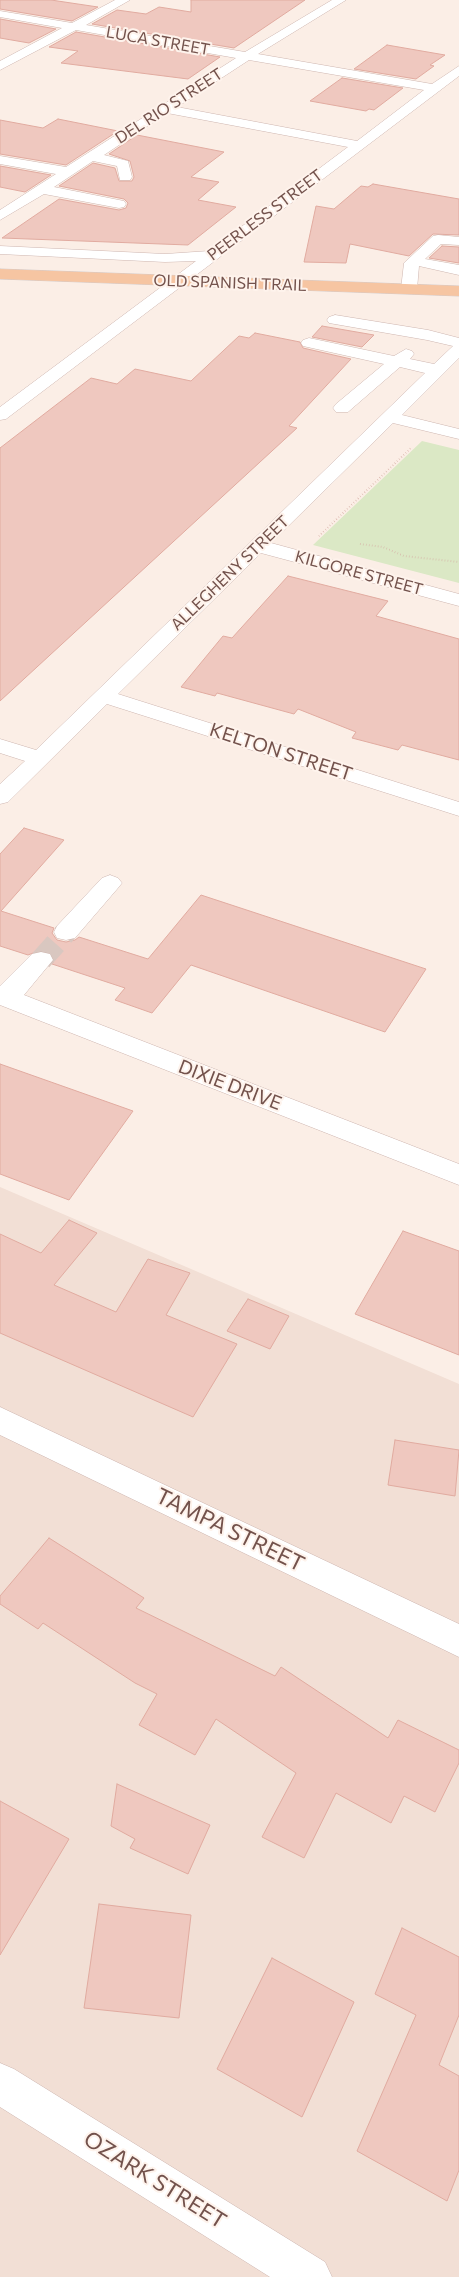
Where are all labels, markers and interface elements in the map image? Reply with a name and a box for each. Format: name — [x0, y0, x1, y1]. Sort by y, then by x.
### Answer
street label: LUCA STREET — [105, 22, 211, 60]
street label: DEL RIO STREET — [112, 64, 226, 148]
street label: PEERLESS STREET — [203, 165, 327, 265]
street label: OLD SPANISH TRAIL — [153, 271, 307, 295]
street label: ALLEGHENY STREET — [167, 512, 293, 634]
street label: KILGORE STREET — [293, 547, 425, 599]
street label: KELTON STREET — [207, 718, 355, 786]
street label: DIXIE DRIVE — [175, 1055, 285, 1115]
street label: TAMPA STREET — [151, 1483, 309, 1577]
street label: OZARK STREET — [79, 2126, 231, 2234]

